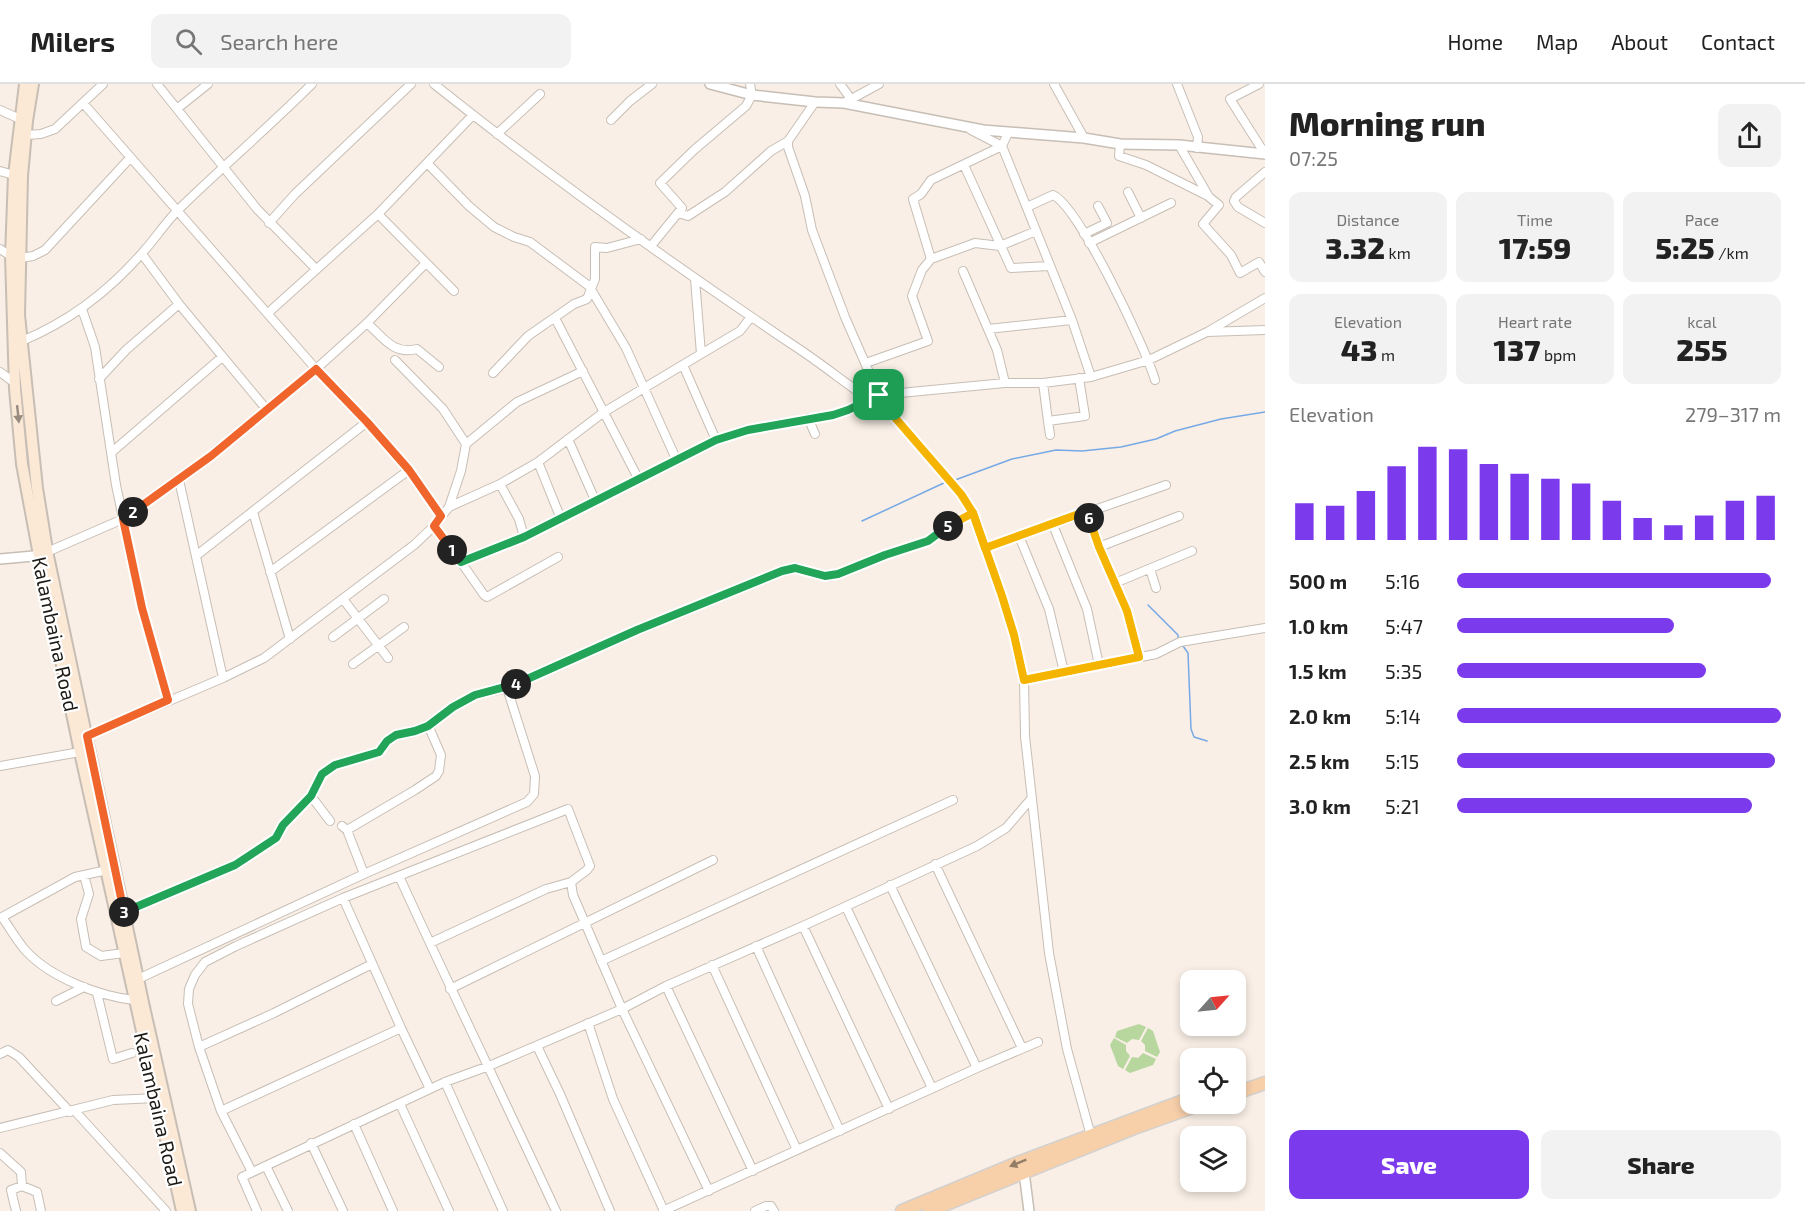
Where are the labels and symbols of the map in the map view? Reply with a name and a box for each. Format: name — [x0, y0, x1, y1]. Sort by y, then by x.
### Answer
pin — [853, 369, 904, 420]
one-way arrow — [13, 405, 23, 424]
pin: 2 — [118, 497, 148, 527]
pin: 6 — [1074, 503, 1104, 533]
pin: 5 — [933, 511, 963, 541]
pin: 1 — [437, 535, 467, 565]
street label: Kalambaina Road — [28, 554, 84, 714]
pin: 4 — [501, 669, 531, 699]
pin: 3 — [109, 897, 139, 927]
north arrow — [1180, 970, 1246, 1036]
street label: Kalambaina Road — [130, 1029, 188, 1189]
one-way arrow — [1009, 1158, 1027, 1168]

